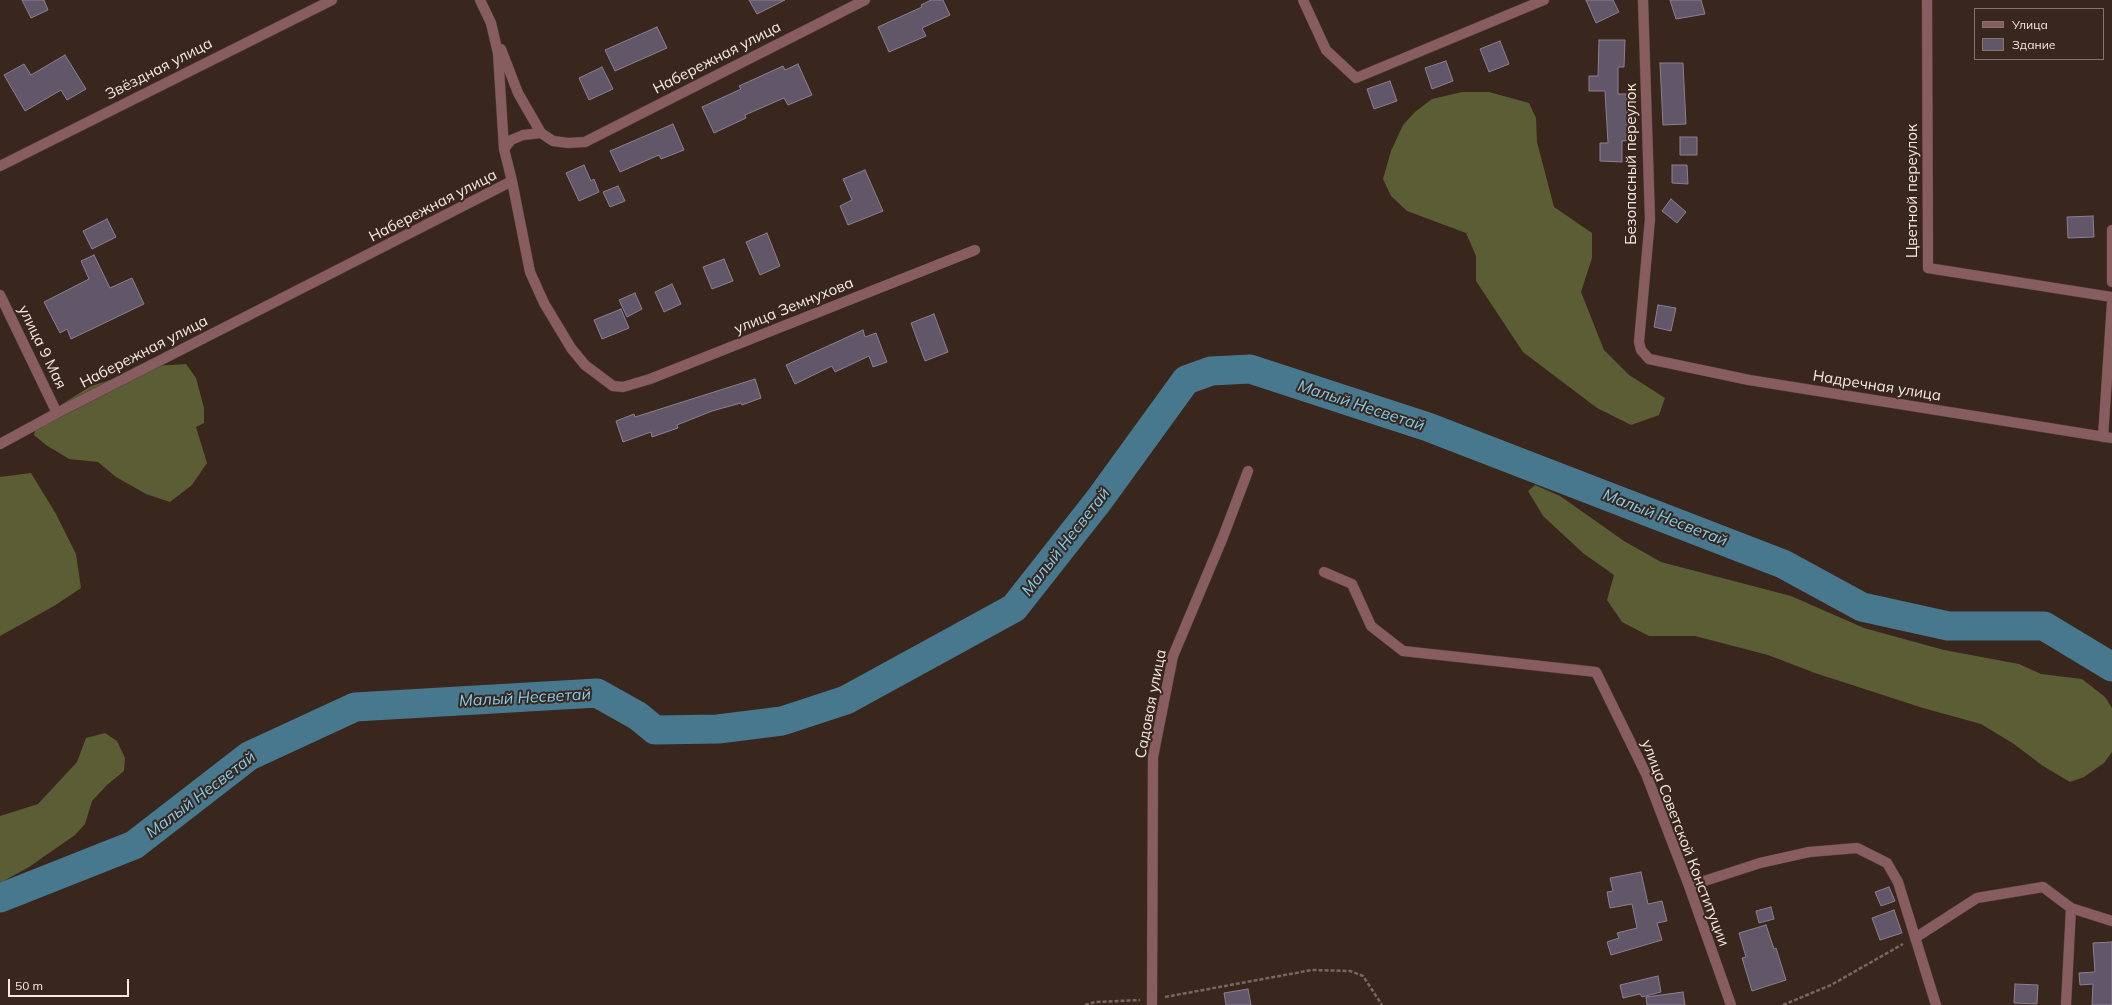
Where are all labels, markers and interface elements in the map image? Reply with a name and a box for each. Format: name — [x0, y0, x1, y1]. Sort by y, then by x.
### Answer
legend — [1974, 8, 2104, 60]
text: Улица — [2012, 17, 2048, 32]
street label: Набережная улица — [650, 18, 784, 98]
street label: Звёздная улица — [103, 34, 215, 104]
text: Здание — [2012, 37, 2055, 52]
street label: Безопасный переулок — [1622, 83, 1640, 245]
street label: Цветной переулок — [1903, 124, 1921, 258]
street label: Набережная улица — [366, 166, 500, 246]
street label: улица Земнухова — [732, 274, 856, 338]
street label: улица 9 Мая — [14, 302, 70, 392]
street label: Набережная улица — [77, 312, 211, 392]
street label: Надречная улица — [1812, 367, 1942, 405]
water label: Малый Несветай — [1295, 376, 1427, 436]
water label: Малый Несветай — [1018, 484, 1114, 600]
water label: Малый Несветай — [1600, 485, 1730, 551]
street label: Садовая улица — [1132, 648, 1170, 760]
water label: Малый Несветай — [459, 685, 591, 711]
street label: улица Советской Конституции — [1637, 737, 1733, 949]
water label: Малый Несветай — [142, 748, 260, 842]
scale bar — [10, 971, 131, 997]
text: 50 m — [15, 978, 43, 993]

